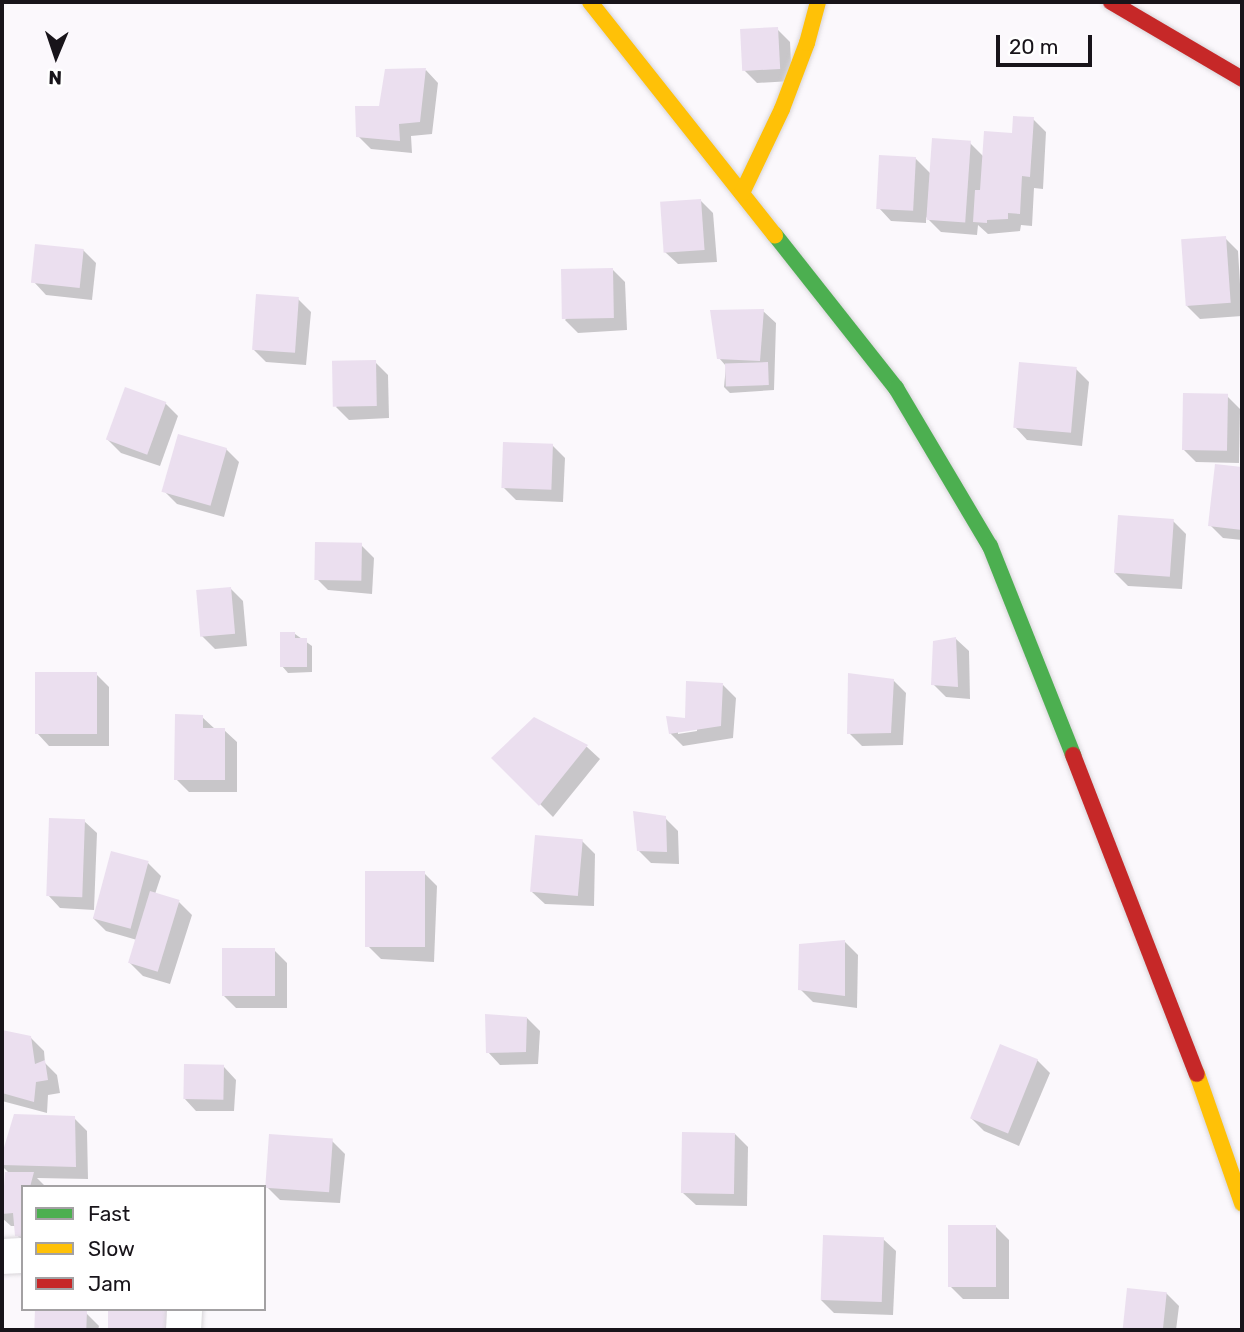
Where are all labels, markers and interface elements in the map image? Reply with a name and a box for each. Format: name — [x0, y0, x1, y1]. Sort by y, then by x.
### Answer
north arrow — [21, 21, 91, 91]
scale bar — [999, 21, 1095, 65]
text: 20 m — [1009, 34, 1058, 59]
text: N — [48, 66, 62, 89]
legend — [21, 1185, 266, 1311]
text: Fast — [88, 1201, 130, 1226]
text: Slow — [88, 1236, 135, 1261]
text: Jam — [88, 1271, 132, 1296]

